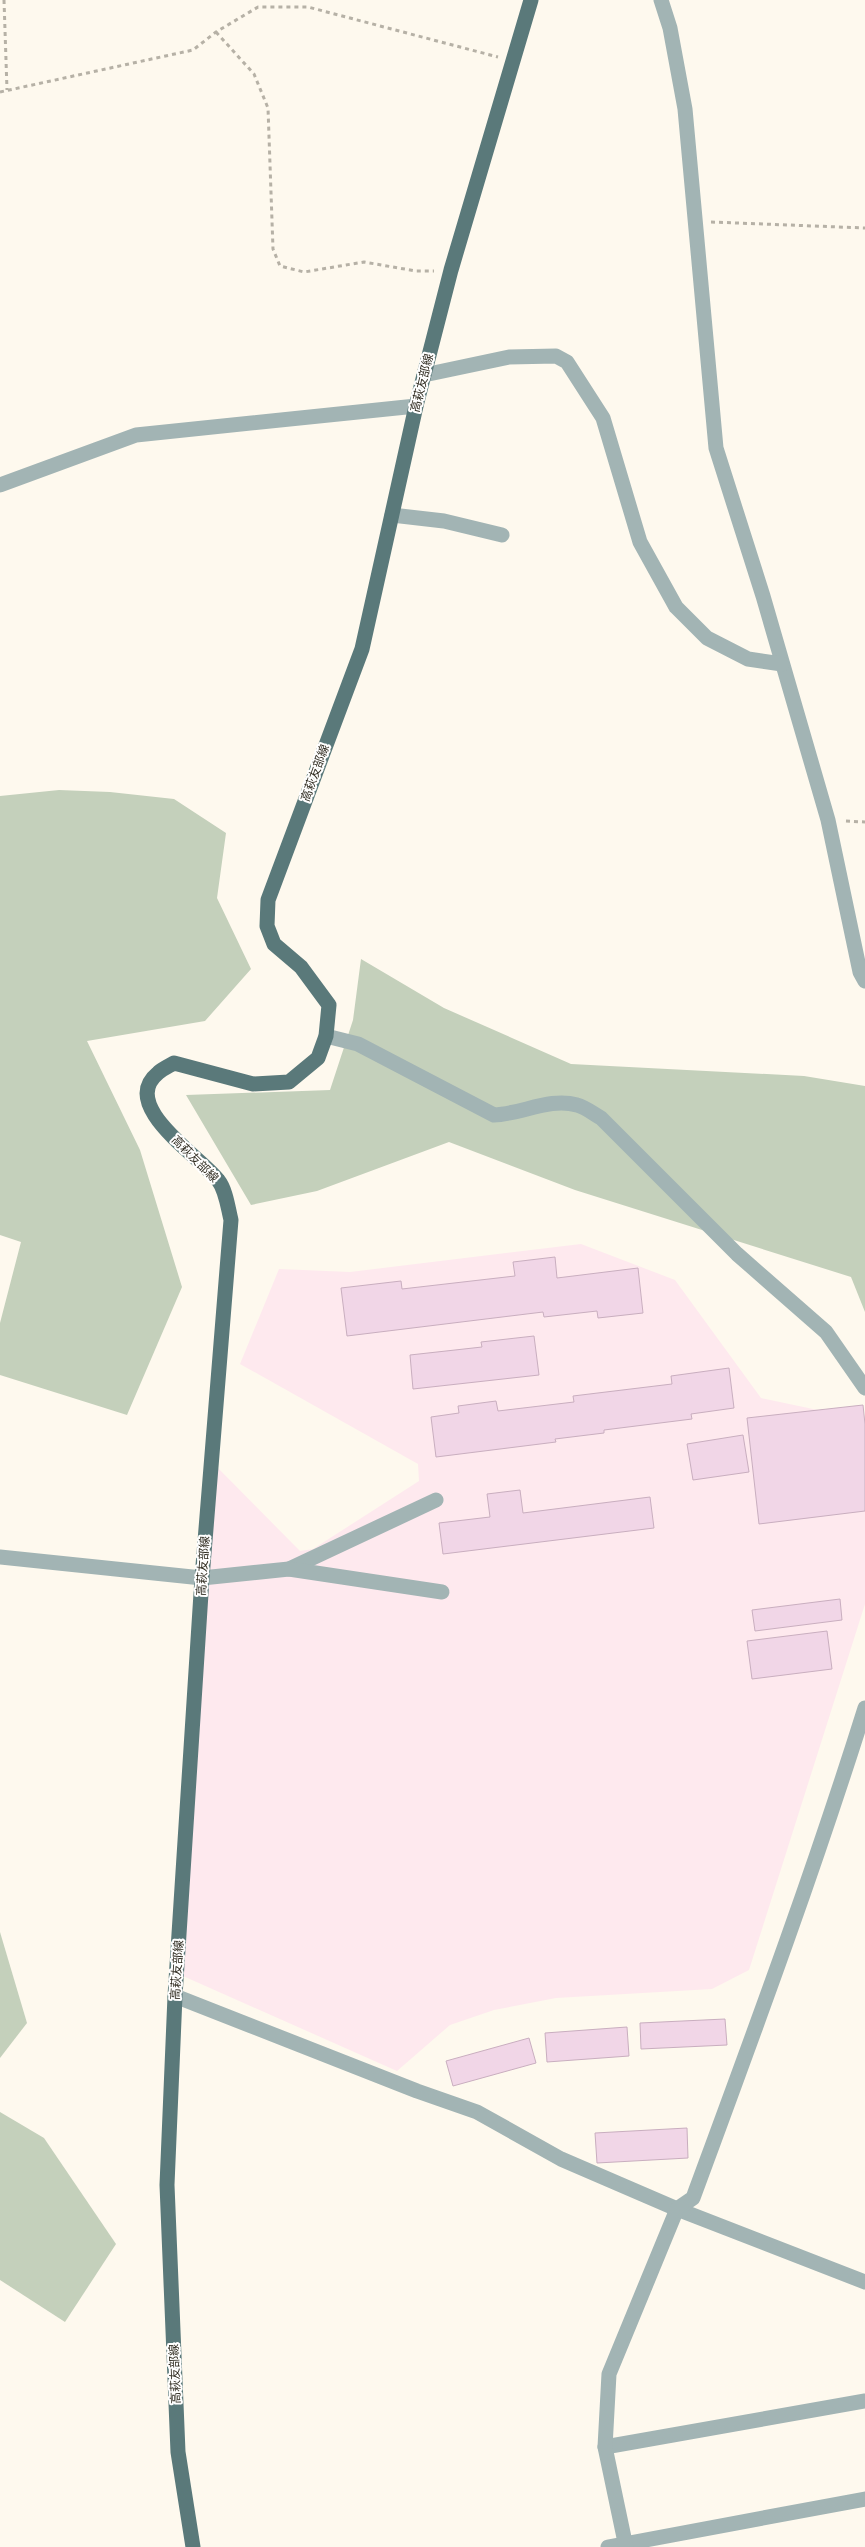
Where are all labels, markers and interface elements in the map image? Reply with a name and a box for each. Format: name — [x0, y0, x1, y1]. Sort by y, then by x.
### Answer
street label: 高萩友部線 — [407, 352, 437, 414]
street label: 高萩友部線 — [297, 742, 333, 804]
street label: 高萩友部線 — [168, 1132, 222, 1186]
street label: 高萩友部線 — [193, 1536, 213, 1596]
street label: 高萩友部線 — [167, 1940, 187, 2000]
street label: 高萩友部線 — [166, 2344, 184, 2404]

